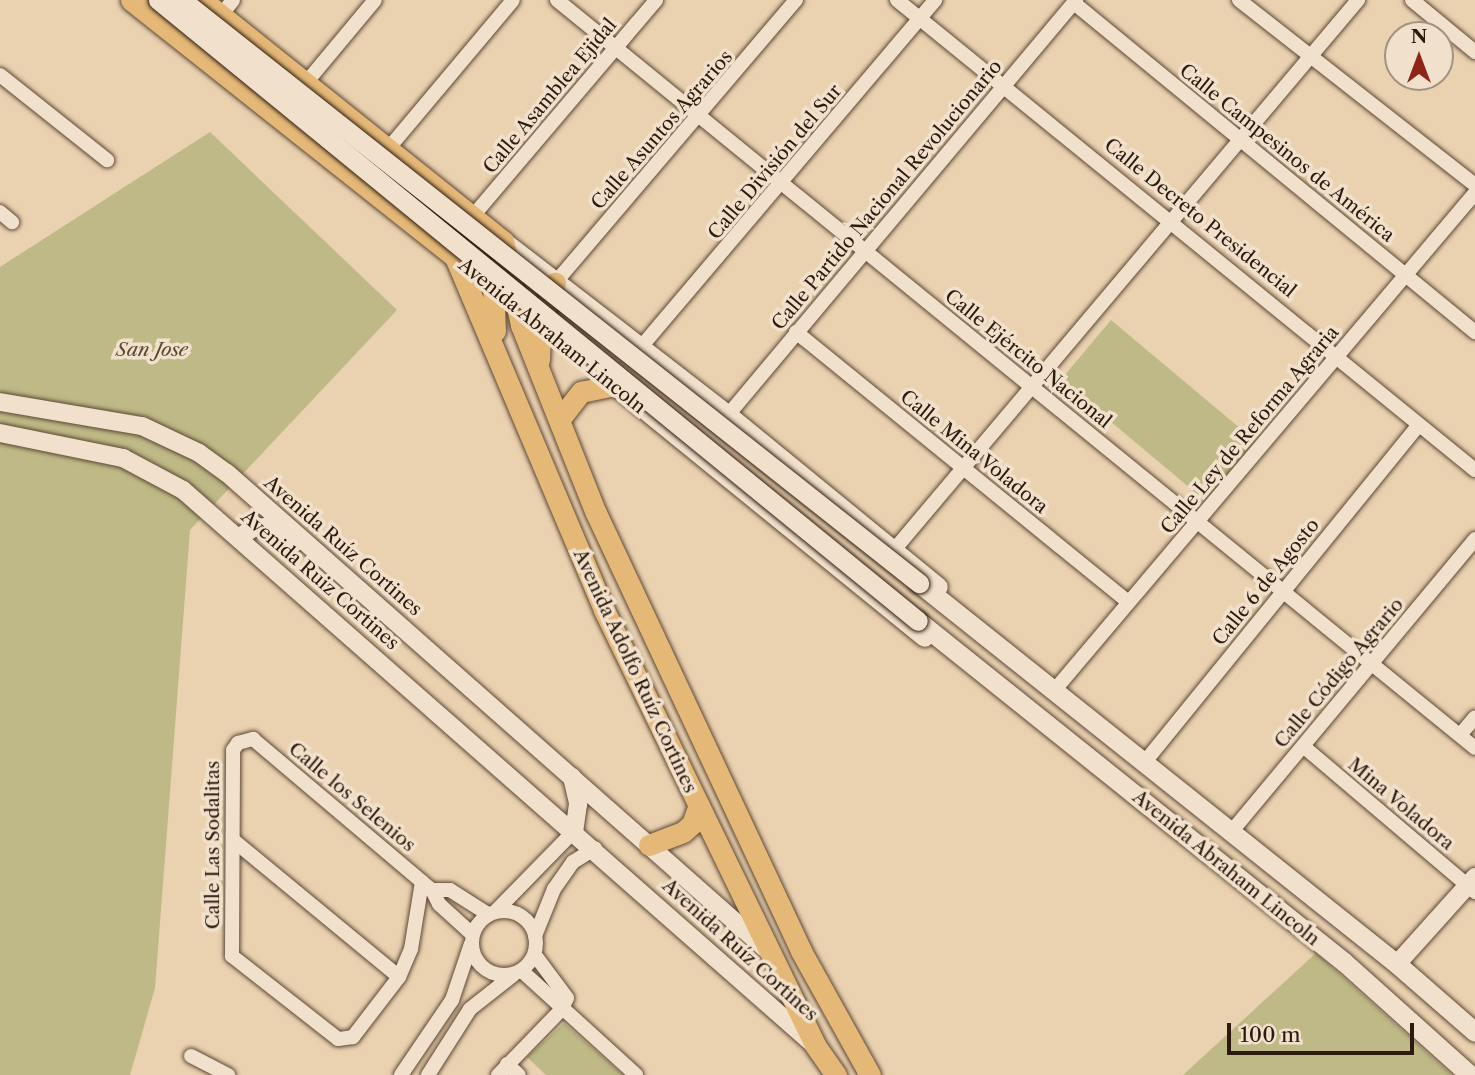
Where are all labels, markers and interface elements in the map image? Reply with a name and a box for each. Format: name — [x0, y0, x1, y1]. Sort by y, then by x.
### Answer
street label: Calle Asamblea Ejidal — [478, 14, 622, 178]
north arrow — [1384, 21, 1454, 91]
text: N — [1411, 25, 1427, 48]
street label: Calle Asuntos Agrarios — [586, 45, 738, 215]
street label: Calle Partido Nacional Revolucionario — [767, 55, 1007, 335]
street label: Calle Campesinos de América — [1175, 59, 1399, 247]
street label: Calle División del Sur — [703, 80, 847, 244]
street label: Calle Decreto Presidencial — [1100, 134, 1300, 302]
street label: Avenida Abraham Lincoln — [453, 253, 651, 419]
street label: Calle Ejército Nacional — [940, 285, 1116, 433]
street label: Calle Ley de Reforma Agraria — [1156, 321, 1344, 539]
park label: San Jose — [116, 339, 188, 361]
street label: Calle Mina Voladora — [895, 385, 1053, 519]
street label: Avenida Ruíz Cortines — [259, 471, 427, 621]
street label: Avenida Ruiz Cortines — [236, 505, 404, 655]
street label: Calle 6 de Agosto — [1208, 514, 1324, 650]
street label: Avenida Adolfo Ruíz Cortines — [568, 545, 702, 797]
street label: Calle Código Agrario — [1269, 593, 1409, 753]
street label: Calle los Selenios — [284, 737, 420, 857]
street label: Mina Voladora — [1343, 753, 1459, 855]
street label: Calle Las Sodalitas — [202, 761, 224, 929]
street label: Avenida Abraham Lincoln — [1127, 785, 1325, 951]
street label: Avenida Ruíz Cortines — [658, 874, 822, 1026]
scale bar — [1230, 1009, 1417, 1052]
text: 100 m — [1240, 1022, 1301, 1047]

